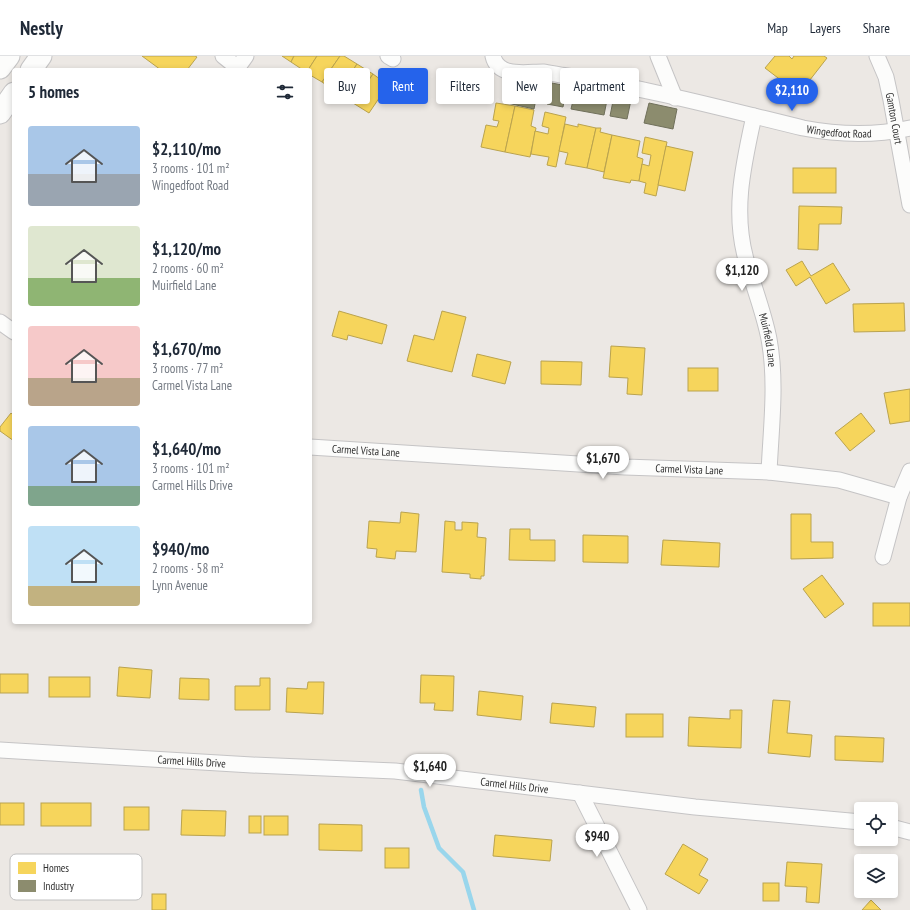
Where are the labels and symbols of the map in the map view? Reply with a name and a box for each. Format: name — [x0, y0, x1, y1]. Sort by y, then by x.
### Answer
pin: $2,110 — [759, 78, 825, 112]
street label: Gamton Court — [883, 91, 906, 145]
street label: Wingedfoot Road — [806, 122, 872, 141]
pin: $1,120 — [709, 258, 775, 292]
street label: Muirfield Lane — [756, 312, 779, 368]
street label: Carmel Vista Lane — [332, 441, 401, 460]
pin: $1,670 — [570, 446, 636, 480]
street label: Carmel Vista Lane — [655, 461, 724, 477]
street label: Carmel Hills Drive — [157, 752, 227, 770]
pin: $1,640 — [397, 754, 463, 788]
street label: Carmel Hills Drive — [480, 774, 550, 796]
pin: $940 — [573, 824, 621, 858]
legend — [10, 854, 142, 900]
text: Homes — [43, 861, 69, 875]
text: Industry — [43, 879, 75, 893]

